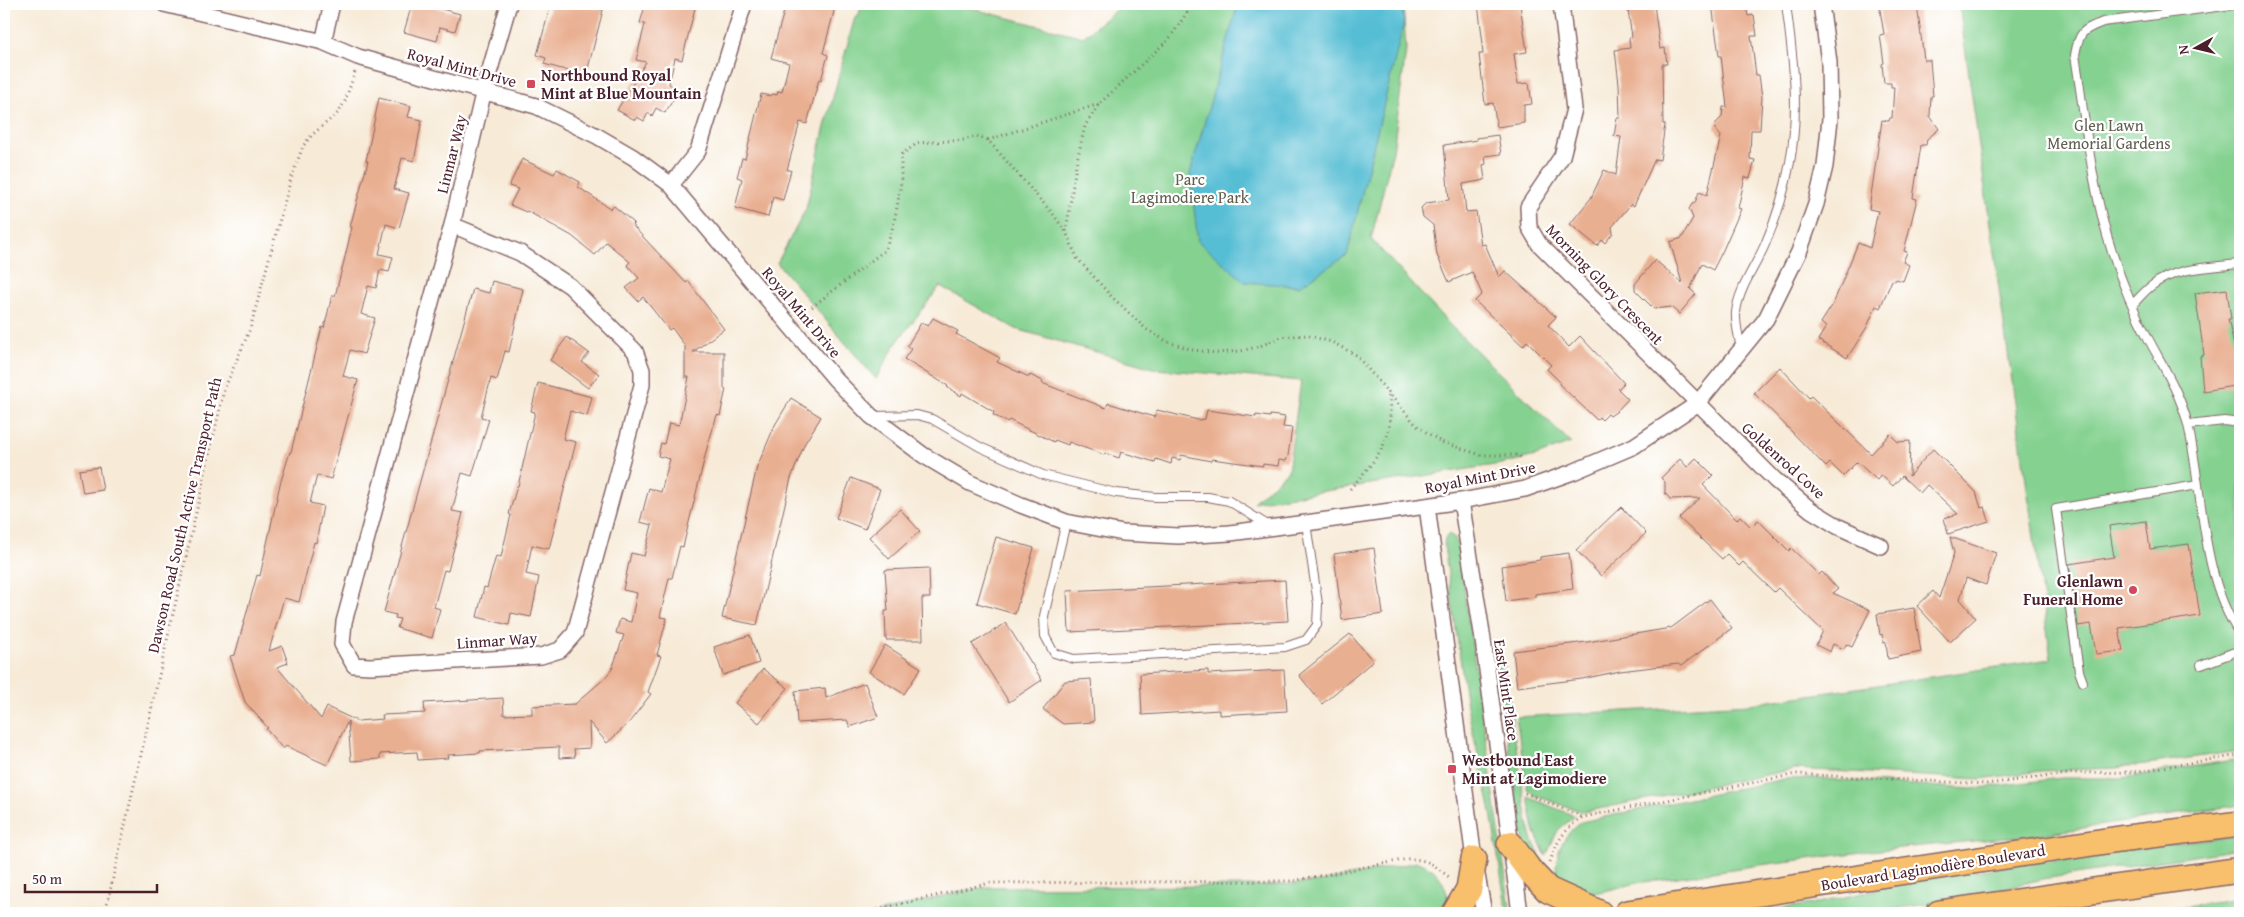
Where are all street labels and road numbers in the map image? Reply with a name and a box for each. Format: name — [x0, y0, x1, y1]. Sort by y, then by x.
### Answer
street label: Royal Mint Drive — [405, 41, 519, 93]
street label: Linmar Way — [430, 112, 472, 196]
street label: Morning Glory Crescent — [1541, 218, 1669, 350]
street label: Royal Mint Drive — [757, 261, 847, 363]
street label: Dawson Road South Active Transport Path — [141, 375, 227, 655]
street label: Goldenrod Cove — [1737, 416, 1831, 504]
street label: Royal Mint Drive — [1423, 455, 1537, 499]
street label: Linmar Way — [456, 625, 538, 655]
street label: East Mint Place — [1488, 638, 1526, 742]
street label: Boulevard Lagimodière Boulevard — [1819, 837, 2047, 897]

